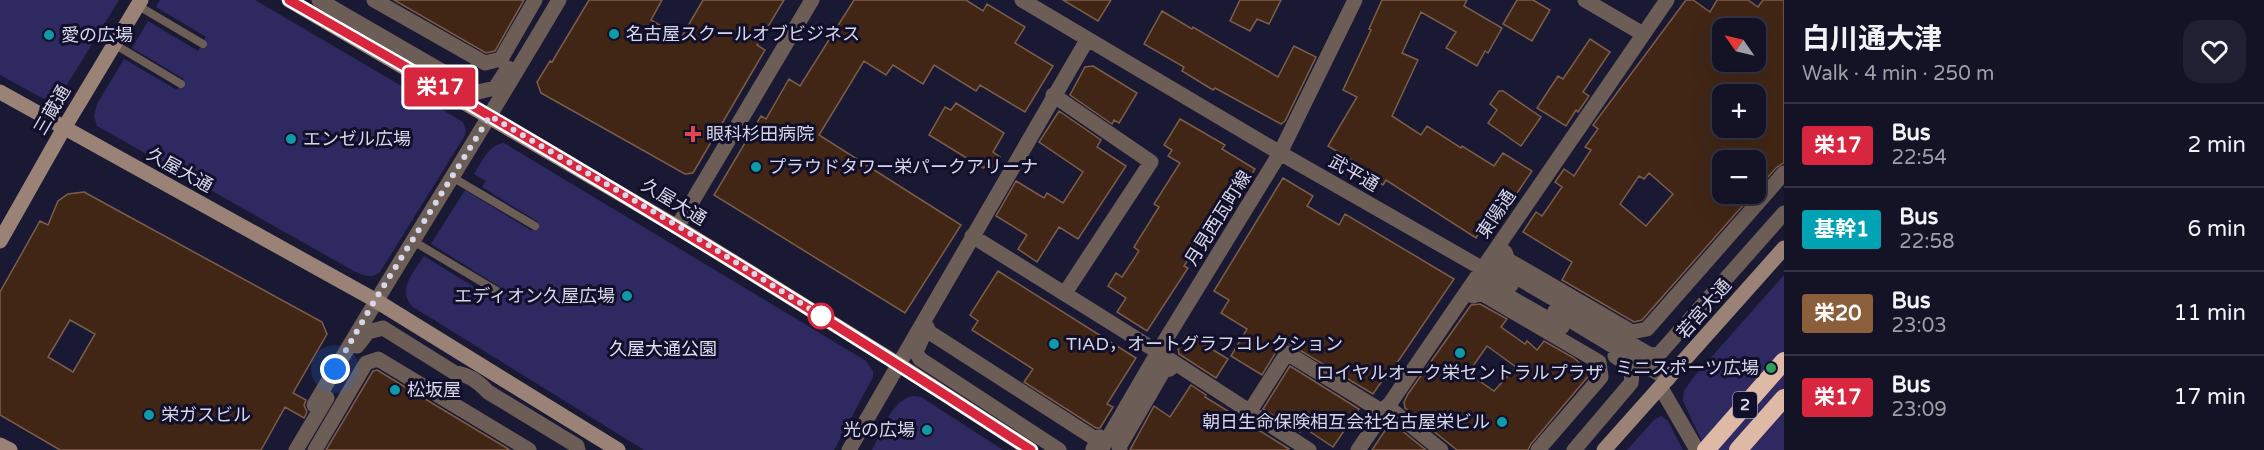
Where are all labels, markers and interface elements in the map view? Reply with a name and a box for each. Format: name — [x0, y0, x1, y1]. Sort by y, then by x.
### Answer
north arrow — [1712, 18, 1766, 72]
map controls — [1712, 18, 1766, 204]
button: heart — [2183, 20, 2246, 83]
text: 白川通大津 — [1802, 22, 1942, 56]
place label: 名古屋スクールオブビジネス — [626, 23, 860, 45]
place label: 愛の広場 — [61, 24, 133, 46]
marker: 名古屋スクールオブビジネス — [607, 27, 621, 41]
marker: 愛の広場 — [42, 28, 56, 42]
text: Walk · 4 min · 250 m — [1802, 62, 1994, 86]
line badge: 栄17 — [406, 68, 474, 106]
text: 栄17 — [416, 75, 464, 100]
street label: 三蔵通 — [29, 81, 75, 139]
button: + — [1712, 84, 1766, 138]
text: Bus — [1891, 120, 1930, 146]
place label: 眼科杉田病院 — [706, 123, 814, 145]
marker: 眼科杉田病院 — [684, 125, 702, 143]
place label: エンゼル広場 — [303, 128, 411, 150]
marker: エンゼル広場 — [284, 132, 298, 146]
text: 2 min — [2187, 132, 2246, 158]
text: 栄17 — [1814, 133, 1861, 158]
street label: 久屋大通 — [143, 143, 217, 197]
text: 22:54 — [1891, 146, 1947, 170]
street label: 武平通 — [1325, 150, 1383, 196]
button: − — [1712, 150, 1766, 204]
place label: プラウドタワー栄パークアリーナ — [768, 156, 1038, 178]
marker: プラウドタワー栄パークアリーナ — [749, 160, 763, 174]
street label: 月見西瓦町線 — [1180, 166, 1256, 270]
street label: 久屋大通 — [637, 174, 711, 230]
street label: 東陽通 — [1472, 185, 1520, 243]
text: Bus — [1899, 204, 1938, 230]
text: 6 min — [2187, 216, 2246, 242]
text: 基幹1 — [1814, 217, 1869, 242]
text: 22:58 — [1899, 230, 1955, 254]
street label: 若宮大通 — [1672, 275, 1736, 343]
place label: エディオン久屋広場 — [454, 285, 615, 307]
text: Bus — [1891, 288, 1930, 314]
marker: エディオン久屋広場 — [620, 289, 634, 303]
text: 11 min — [2174, 300, 2246, 326]
text: 栄20 — [1814, 301, 1861, 326]
unlabelled marker — [808, 303, 834, 329]
text: 23:03 — [1891, 314, 1947, 338]
place label: TIAD，オートグラフコレクション — [1066, 333, 1343, 355]
marker: TIAD，オートグラフコレクション — [1047, 337, 1061, 351]
park label: 久屋大通公園 — [609, 338, 717, 360]
marker: ロイヤルオーク栄セントラルプラザ — [1453, 346, 1467, 360]
your location — [320, 354, 350, 384]
place label: ミニスポーツ広場 — [1615, 357, 1759, 379]
marker: ミニスポーツ広場 — [1764, 361, 1778, 375]
place label: ロイヤルオーク栄セントラルプラザ — [1316, 362, 1604, 384]
text: Bus — [1891, 372, 1930, 398]
place label: 松坂屋 — [407, 379, 461, 401]
marker: 松坂屋 — [388, 383, 402, 397]
text: 17 min — [2174, 384, 2246, 410]
text: 栄17 — [1814, 385, 1861, 410]
road number: 2 — [1733, 392, 1757, 418]
text: 23:09 — [1891, 398, 1947, 422]
place label: 栄ガスビル — [161, 404, 251, 426]
marker: 栄ガスビル — [142, 408, 156, 422]
place label: 朝日生命保険相互会社名古屋栄ビル — [1202, 411, 1490, 433]
marker: 朝日生命保険相互会社名古屋栄ビル — [1495, 415, 1509, 429]
place label: 光の広場 — [843, 419, 915, 441]
marker: 光の広場 — [920, 423, 934, 437]

